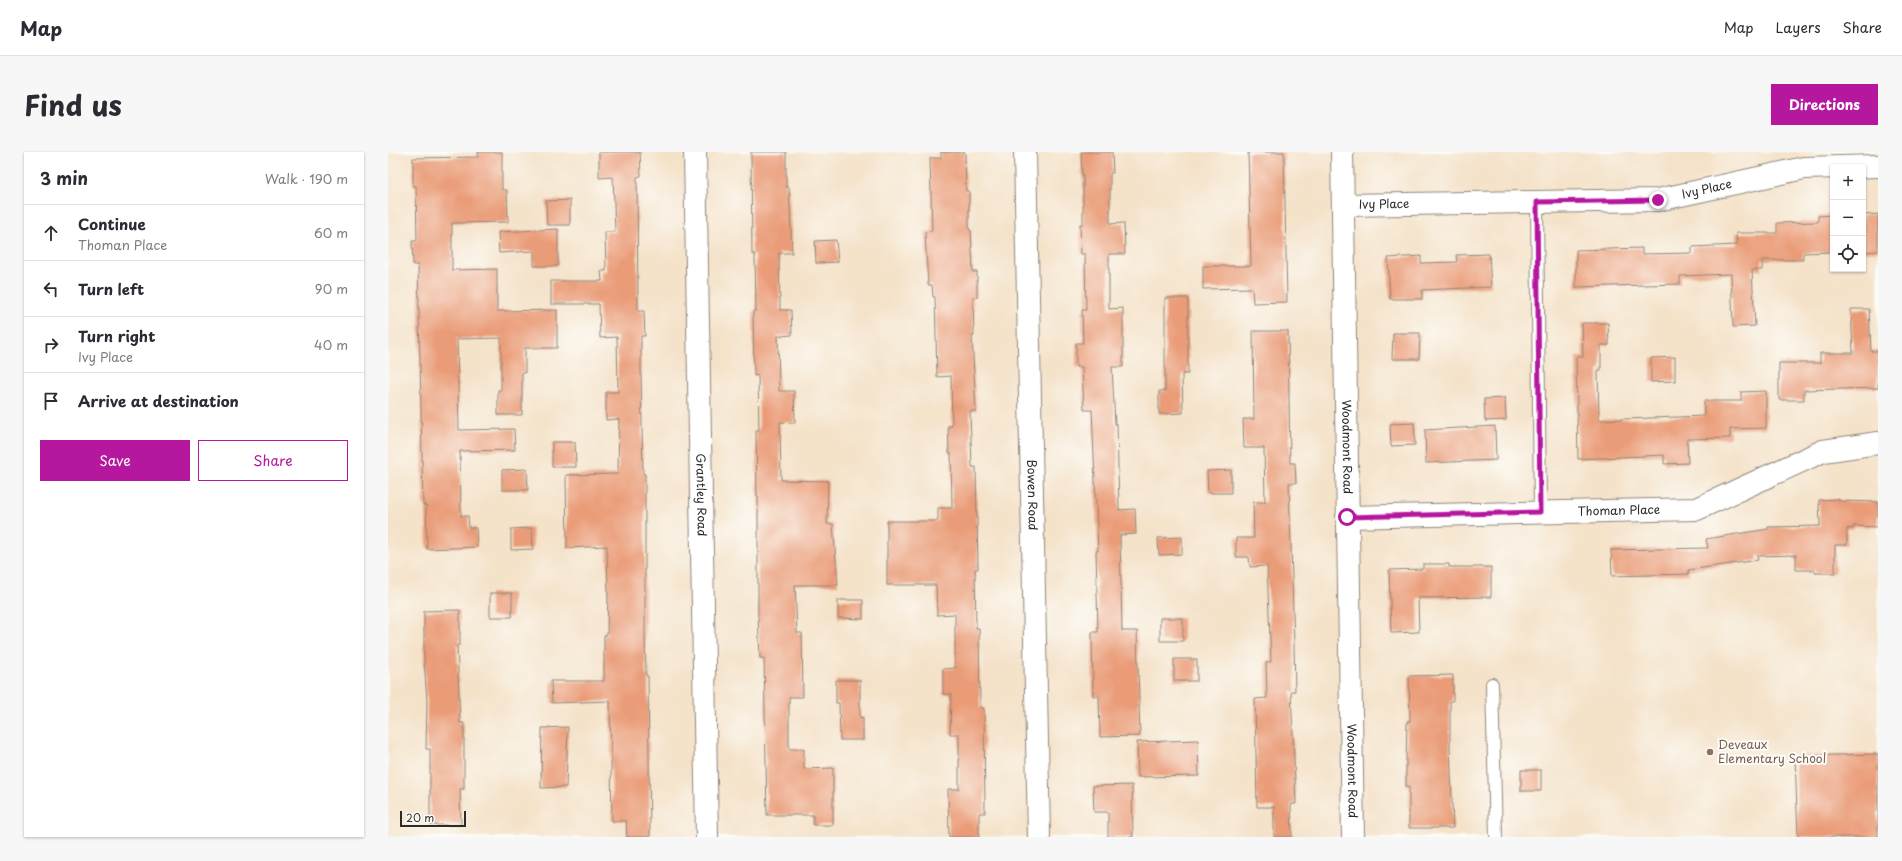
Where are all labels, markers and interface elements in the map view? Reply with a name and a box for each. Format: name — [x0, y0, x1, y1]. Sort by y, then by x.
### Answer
text: Map — [20, 14, 62, 42]
text: Map — [1724, 17, 1754, 38]
text: Layers — [1776, 17, 1821, 38]
text: Share — [1843, 17, 1882, 38]
text: Find us — [24, 83, 122, 126]
button: Directions — [1771, 84, 1878, 125]
map controls — [1830, 164, 1866, 272]
button: + — [1830, 164, 1866, 200]
text: 3 min — [40, 165, 88, 191]
text: Walk · 190 m — [265, 169, 348, 188]
street label: Ivy Place — [1680, 174, 1733, 203]
route end — [1649, 191, 1667, 209]
street label: Ivy Place — [1358, 194, 1410, 213]
button: − — [1830, 200, 1866, 236]
text: Continue — [78, 212, 146, 235]
icon: ahead — [40, 222, 62, 244]
text: 60 m — [314, 223, 348, 242]
text: Thoman Place — [78, 235, 167, 254]
button: locate — [1830, 236, 1866, 272]
text: Turn left — [78, 277, 144, 300]
icon: left — [40, 278, 62, 300]
text: 90 m — [315, 279, 348, 298]
text: Turn right — [78, 324, 155, 347]
icon: right — [40, 334, 62, 356]
text: 40 m — [314, 335, 348, 354]
text: Ivy Place — [78, 347, 133, 366]
text: Arrive at destination — [78, 389, 239, 412]
icon: arrive — [40, 390, 62, 412]
street label: Woodmont Road — [1338, 399, 1357, 494]
button: Save — [40, 440, 190, 481]
button: Share — [198, 440, 348, 481]
street label: Grantley Road — [692, 453, 712, 537]
street label: Bowen Road — [1023, 459, 1043, 531]
street label: Thoman Place — [1578, 500, 1660, 520]
route start — [1338, 508, 1356, 526]
street label: Woodmont Road — [1343, 723, 1363, 818]
place label: Deveaux Elementary School — [1718, 735, 1826, 767]
marker: Deveaux Elementary School — [1705, 747, 1715, 757]
scale bar — [400, 809, 466, 828]
text: 20 m — [406, 809, 434, 826]

